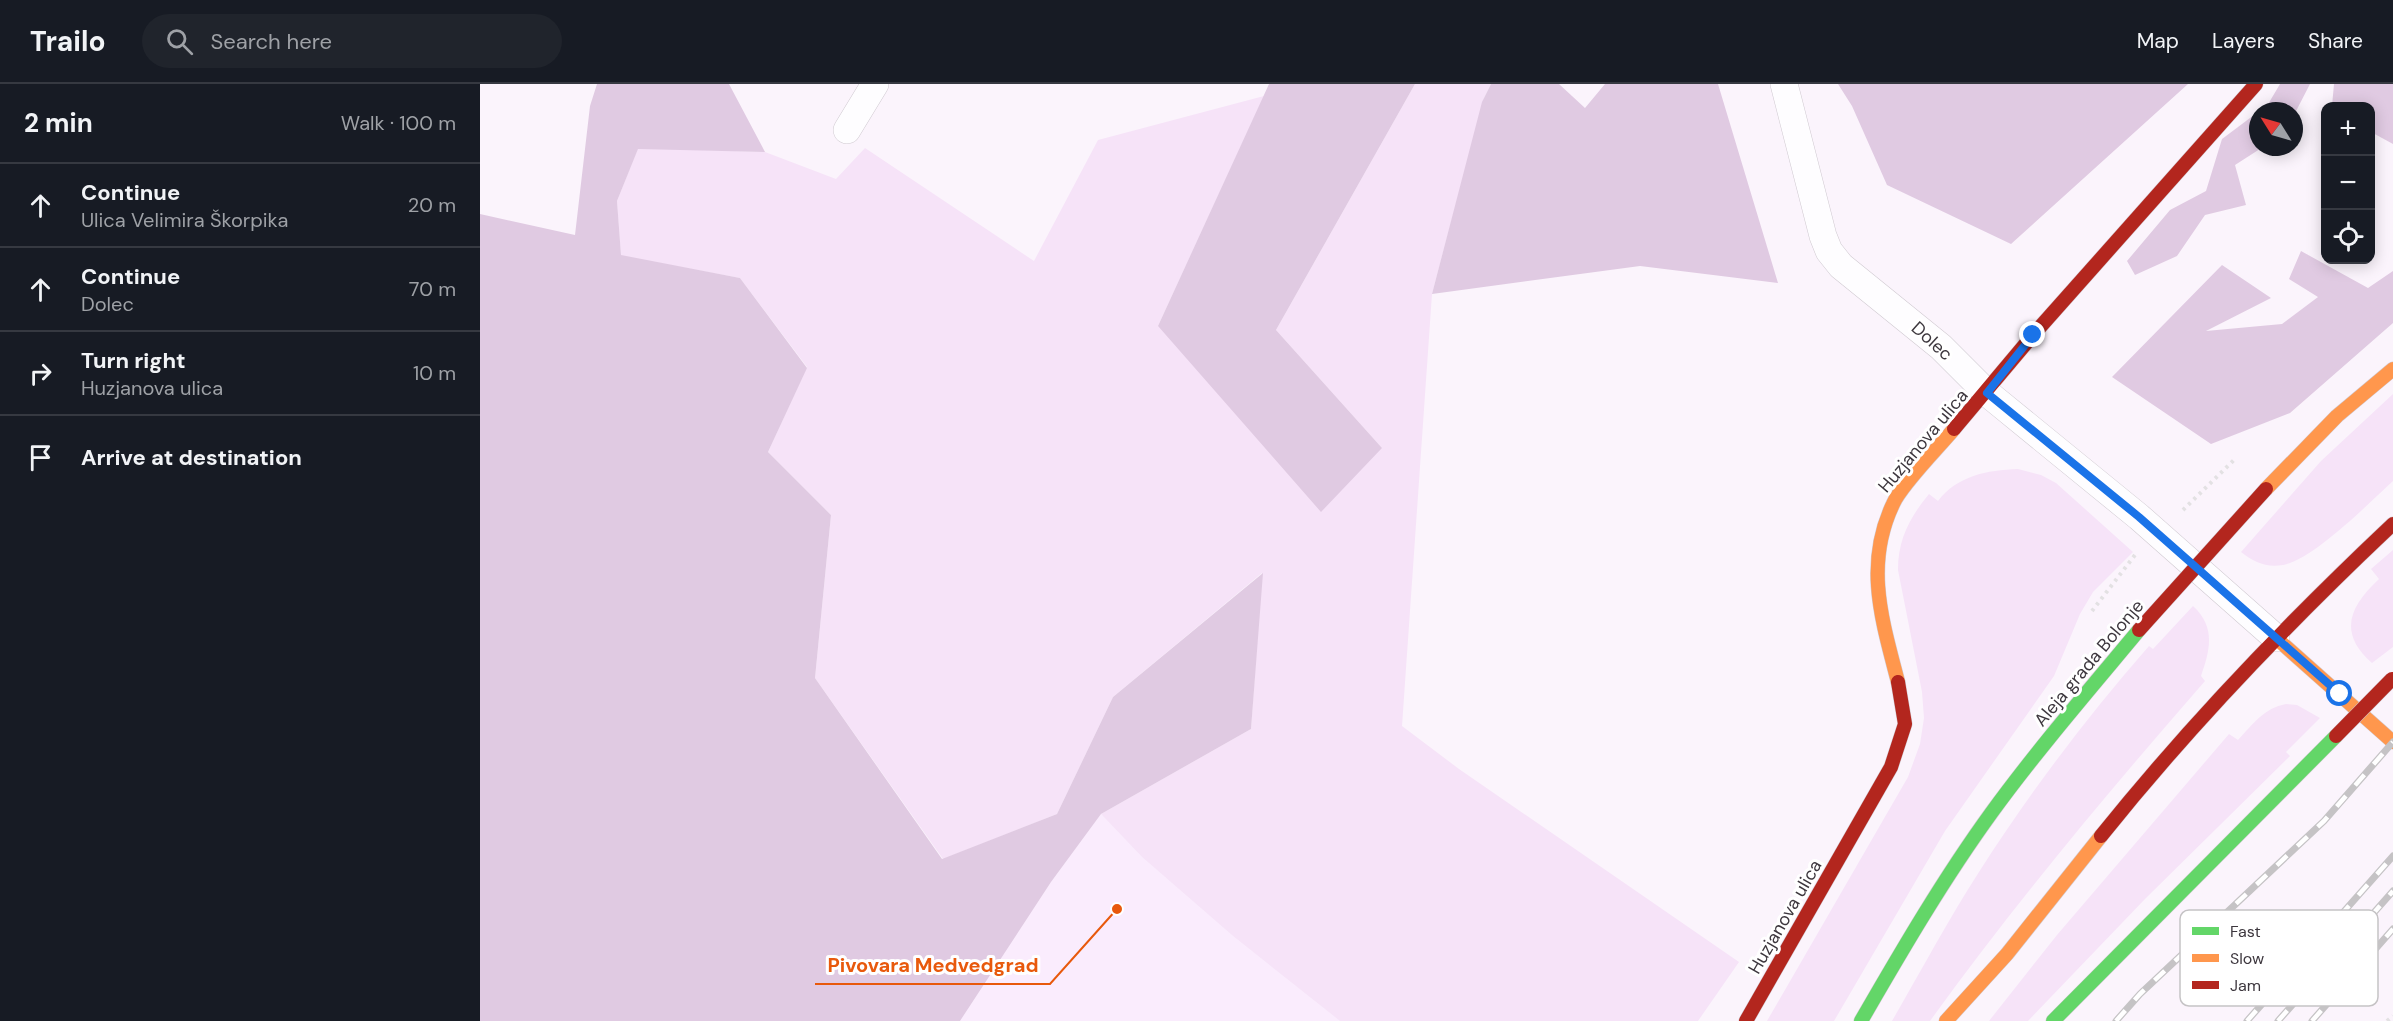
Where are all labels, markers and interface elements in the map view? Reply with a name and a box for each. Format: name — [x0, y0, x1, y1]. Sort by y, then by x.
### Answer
search box — [142, 14, 562, 68]
text: Trailo — [30, 23, 106, 60]
icon: search — [163, 25, 196, 58]
text: Search here — [211, 27, 332, 56]
text: Map — [2137, 27, 2179, 55]
text: Layers — [2212, 27, 2275, 55]
text: Share — [2308, 27, 2363, 55]
north arrow — [2249, 102, 2303, 156]
map controls — [2321, 102, 2375, 264]
button: + — [2321, 102, 2375, 156]
text: 2 min — [24, 106, 93, 140]
text: Walk · 100 m — [341, 110, 456, 136]
button: − — [2321, 156, 2375, 210]
text: Continue — [81, 178, 180, 207]
icon: ahead — [24, 189, 57, 222]
text: 20 m — [408, 192, 456, 218]
text: Ulica Velimira Škorpika — [81, 207, 288, 233]
button: locate — [2321, 210, 2375, 264]
text: Continue — [81, 262, 180, 291]
icon: ahead — [24, 273, 57, 306]
text: 70 m — [409, 276, 456, 302]
text: Dolec — [81, 291, 134, 317]
street label: Dolec — [1906, 316, 1958, 366]
route end — [2019, 321, 2045, 347]
text: Turn right — [81, 346, 186, 375]
icon: right — [24, 357, 57, 390]
text: 10 m — [413, 360, 456, 386]
text: Huzjanova ulica — [81, 375, 223, 401]
street label: Huzjanova ulica — [1873, 384, 1973, 498]
icon: arrive — [24, 441, 57, 474]
text: Arrive at destination — [81, 443, 302, 472]
street label: Aleja grada Bolonje — [2029, 595, 2149, 731]
route start — [2326, 680, 2352, 706]
street label: Huzjanova ulica — [1743, 856, 1827, 978]
legend — [2180, 910, 2378, 1006]
text: Fast — [2230, 921, 2261, 942]
callout: Pivovara Medvedgrad — [815, 946, 1050, 984]
text: Slow — [2230, 948, 2264, 969]
text: Pivovara Medvedgrad — [827, 952, 1039, 978]
text: Jam — [2230, 975, 2261, 996]

